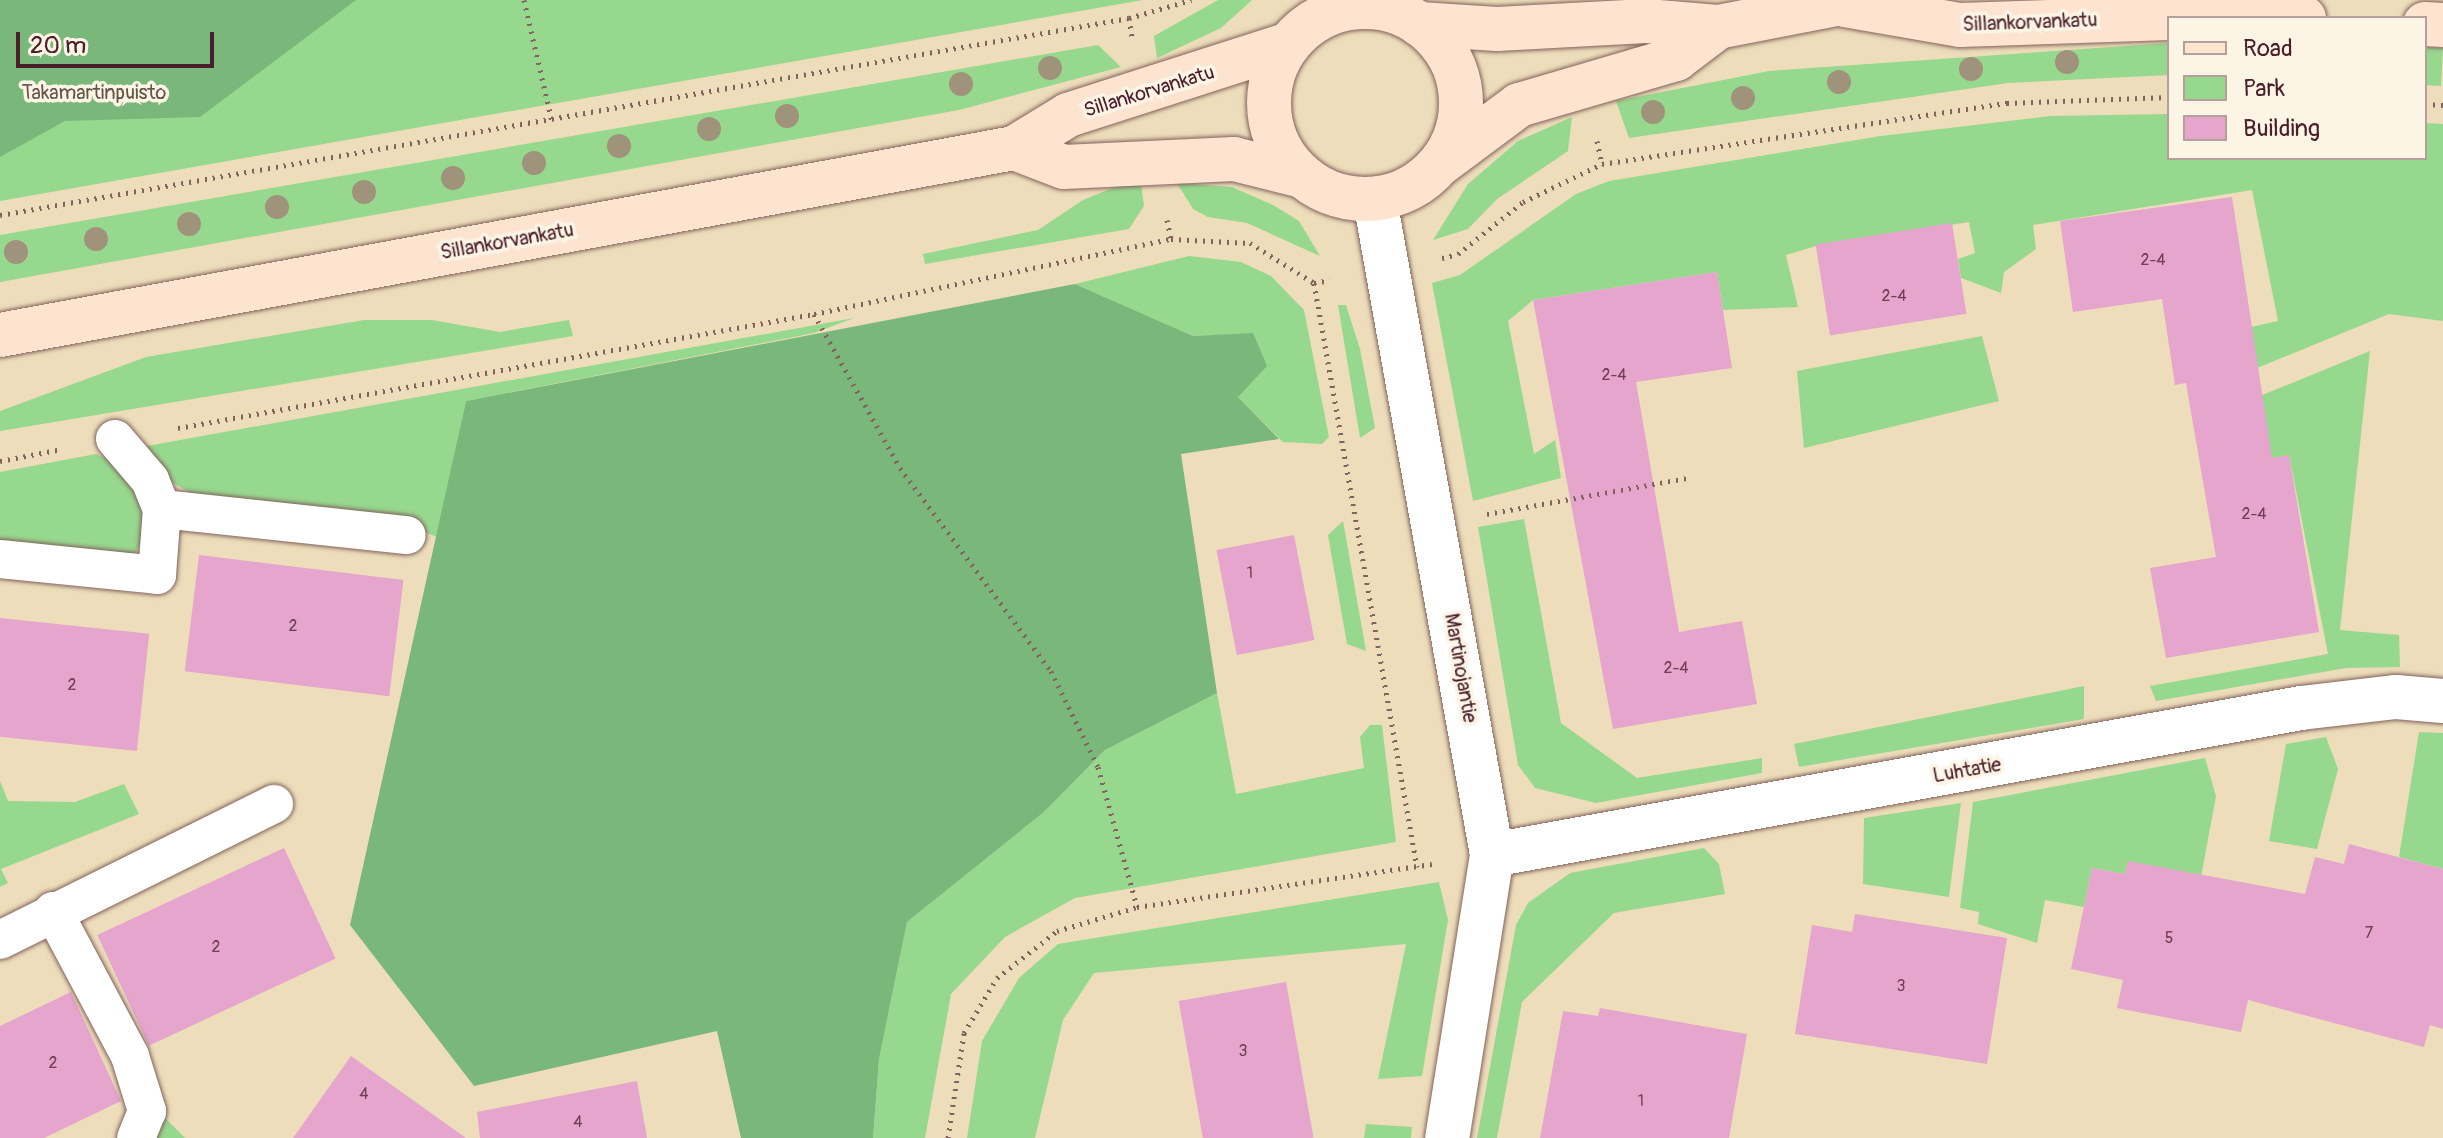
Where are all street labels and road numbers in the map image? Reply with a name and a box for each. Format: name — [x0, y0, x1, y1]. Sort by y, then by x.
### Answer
street label: Sillankorvankatu — [1962, 8, 2098, 36]
street label: Sillankorvankatu — [1081, 60, 1217, 122]
street label: Sillankorvankatu — [438, 217, 576, 265]
street label: Martinojantie — [1440, 611, 1482, 725]
street label: Luhtatie — [1931, 752, 2003, 788]

